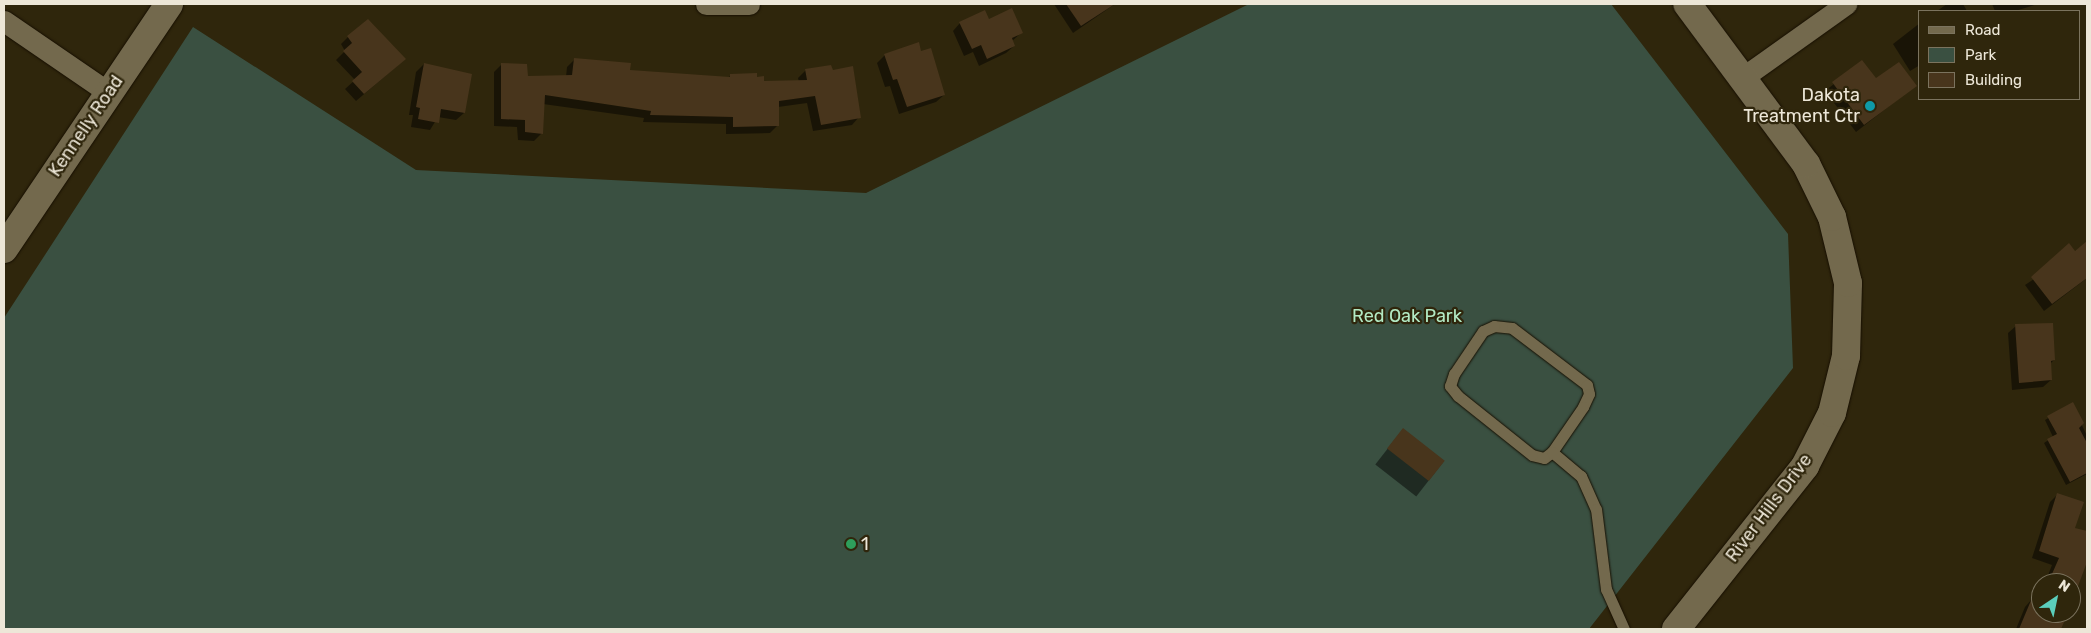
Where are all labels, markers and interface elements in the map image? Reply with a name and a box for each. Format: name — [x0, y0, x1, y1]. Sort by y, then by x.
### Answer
legend — [1918, 10, 2081, 100]
text: Road — [1965, 21, 2001, 39]
text: Park — [1965, 46, 1996, 64]
street label: Kennelly Road — [44, 71, 128, 181]
text: Building — [1965, 71, 2022, 89]
place label: Dakota Treatment Ctr — [1743, 85, 1860, 128]
marker: Dakota Treatment Ctr — [1864, 100, 1876, 112]
park label: Red Oak Park — [1352, 305, 1462, 327]
street label: River Hills Drive — [1721, 450, 1817, 566]
place label: 1 — [861, 533, 869, 555]
marker: 1 — [845, 538, 857, 550]
north arrow — [2031, 573, 2081, 623]
text: N — [2055, 576, 2073, 596]

